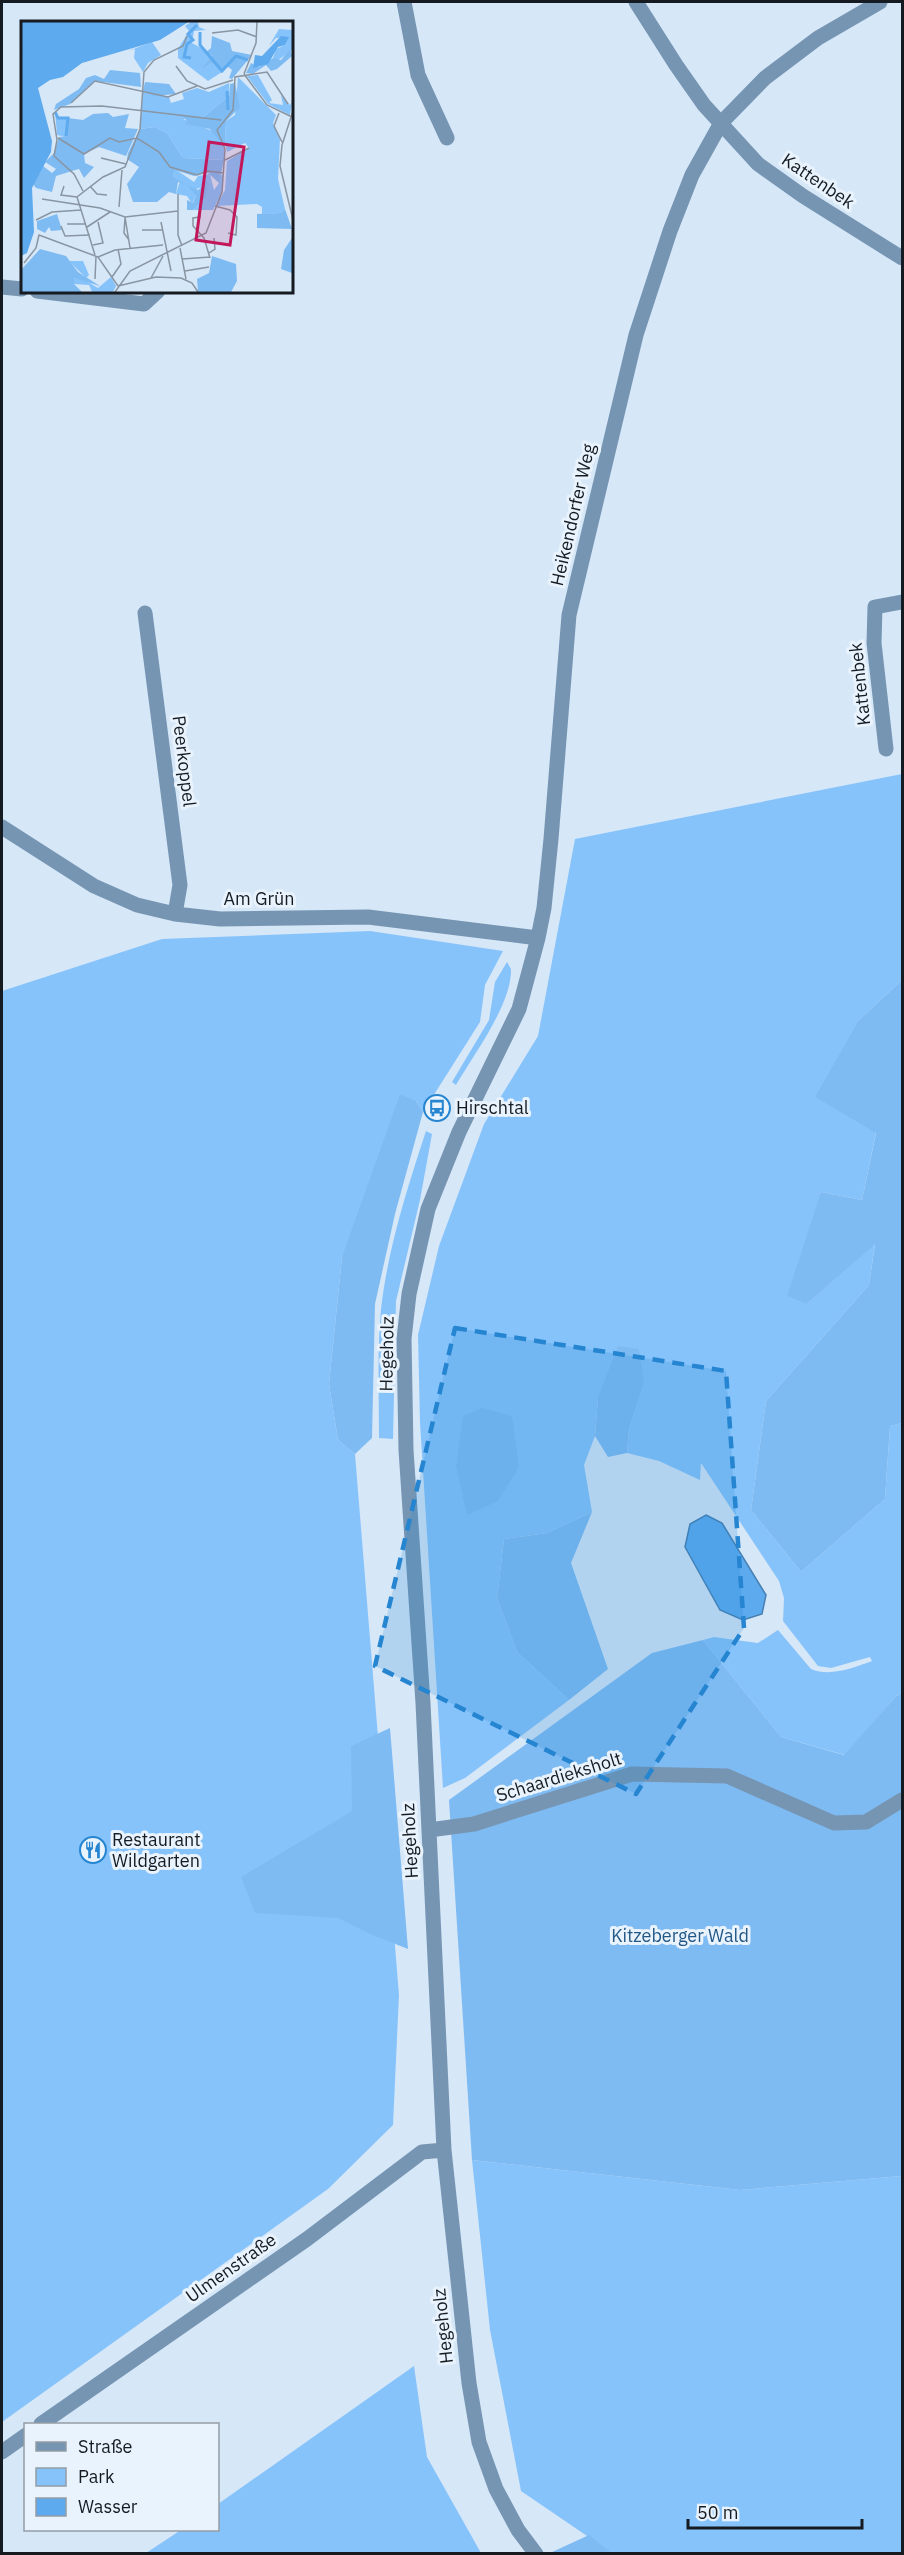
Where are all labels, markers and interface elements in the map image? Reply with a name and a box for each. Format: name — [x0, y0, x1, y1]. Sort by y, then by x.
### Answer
inset map — [21, 21, 292, 292]
street label: Kattenbek — [777, 148, 860, 214]
street label: Heikendorfer Weg — [545, 441, 600, 588]
street label: Kattenbek — [844, 641, 875, 727]
street label: Peerkoppel — [167, 714, 202, 808]
street label: Am Grün — [223, 887, 295, 910]
bus stop icon: Hirschtal — [422, 1093, 452, 1123]
place label: Hirschtal — [456, 1096, 529, 1119]
street label: Hegeholz — [374, 1316, 399, 1392]
street label: Schaardieksholt — [493, 1747, 624, 1806]
street label: Hegeholz — [396, 1803, 423, 1879]
place label: Restaurant Wildgarten — [112, 1828, 201, 1872]
restaurant icon: Restaurant Wildgarten — [78, 1835, 108, 1865]
park label: Kitzeberger Wald — [611, 1924, 749, 1947]
street label: Ulmenstraße — [181, 2228, 281, 2307]
street label: Hegeholz — [427, 2287, 458, 2365]
legend — [24, 2423, 219, 2531]
text: Straße — [78, 2435, 132, 2458]
text: Park — [78, 2465, 115, 2488]
scale bar — [688, 2492, 862, 2530]
text: Wasser — [78, 2495, 138, 2518]
text: 50 m — [697, 2501, 739, 2524]

